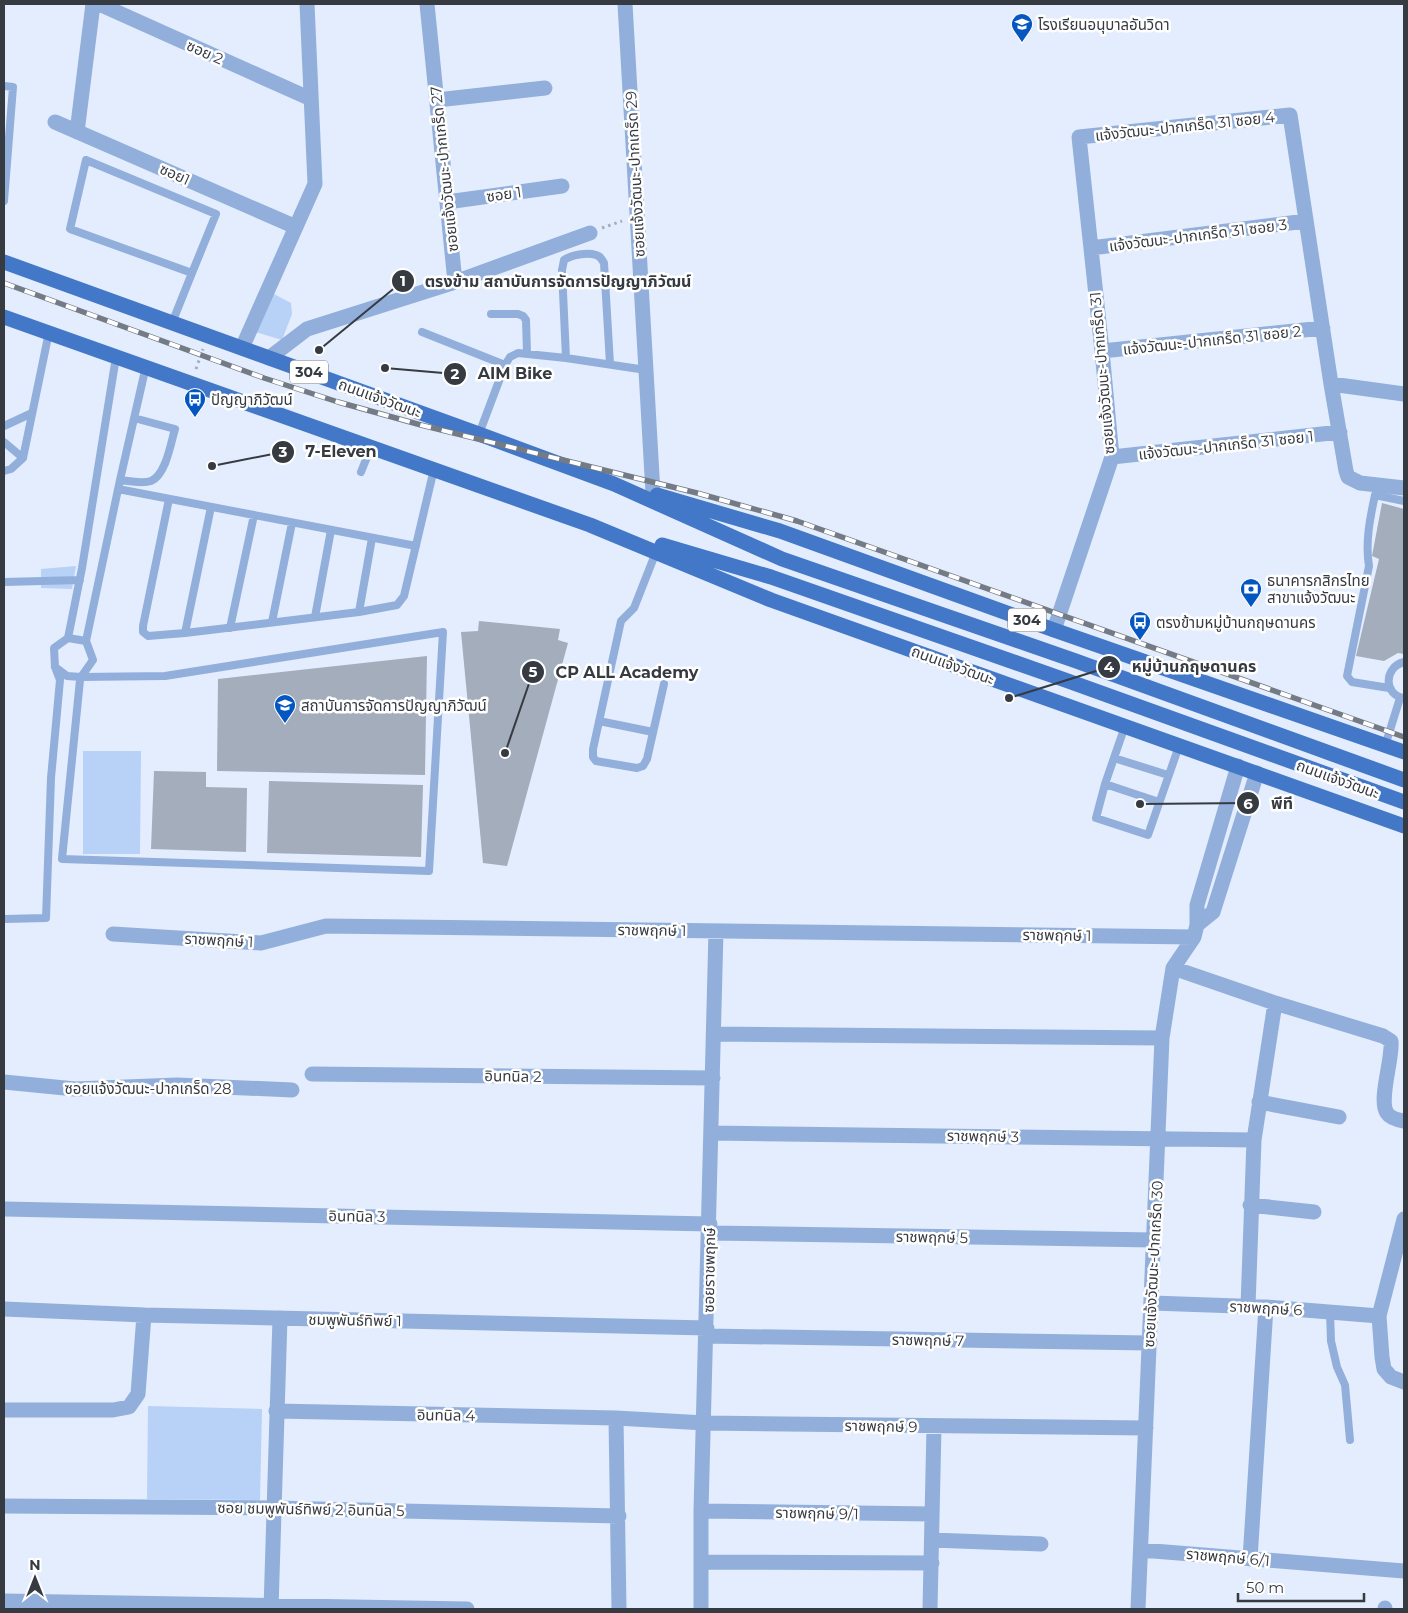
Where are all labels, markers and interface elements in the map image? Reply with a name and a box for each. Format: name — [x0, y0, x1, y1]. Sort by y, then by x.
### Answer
school or university icon: โรงเรียนอนุบาลอันวิดา — [1010, 12, 1034, 43]
place label: โรงเรียนอนุบาลอันวิดา — [1038, 15, 1170, 34]
street label: ซอย 2 — [184, 36, 226, 68]
street label: ซอยแจ้งวัฒนะ-ปากเกร็ด 27 — [426, 85, 462, 253]
street label: ซอยแจ้งวัฒนะ-ปากเกร็ด 29 — [621, 90, 649, 258]
street label: แจ้งวัฒนะ-ปากเกร็ด 31 ซอย 4 — [1094, 107, 1276, 145]
street label: ซอย1 — [157, 159, 193, 189]
street label: ซอย 1 — [485, 182, 523, 206]
street label: แจ้งวัฒนะ-ปากเกร็ด 31 ซอย 3 — [1108, 215, 1288, 255]
callout: ตรงข้าม สถาบันการจัดการปัญญาภิวัฒน์ — [390, 265, 702, 296]
text: 1 — [400, 271, 406, 290]
text: ตรงข้าม สถาบันการจัดการปัญญาภิวัฒน์ — [425, 272, 691, 291]
street label: ซอยแจ้งวัฒนะ-ปากเกร็ด 31 — [1085, 291, 1119, 455]
street label: แจ้งวัฒนะ-ปากเกร็ด 31 ซอย 2 — [1122, 321, 1302, 359]
callout: AIM Bike — [443, 358, 562, 389]
road number: 304 — [290, 361, 328, 384]
text: 2 — [451, 364, 460, 383]
text: AIM Bike — [477, 364, 552, 383]
street label: ถนนแจ้งวัฒนะ — [336, 374, 424, 422]
bus stop icon: ปัญญาภิวัฒน์ — [183, 387, 207, 418]
place label: ปัญญาภิวัฒน์ — [211, 390, 293, 409]
street label: แจ้งวัฒนะ-ปากเกร็ด 31 ซอย 1 — [1137, 426, 1315, 464]
callout: 7-Eleven — [271, 436, 387, 467]
text: 3 — [278, 442, 288, 461]
text: 7-Eleven — [305, 442, 377, 461]
place label: ธนาคารกสิกรไทย สาขาแจ้งวัฒนะ — [1267, 571, 1370, 607]
bank icon: ธนาคารกสิกรไทย สาขาแจ้งวัฒนะ — [1239, 577, 1263, 608]
road number: 304 — [1008, 608, 1046, 632]
bus stop icon: ตรงข้ามหมู่บ้านกฤษดานคร — [1128, 610, 1152, 641]
place label: ตรงข้ามหมู่บ้านกฤษดานคร — [1156, 613, 1315, 632]
street label: ถนนแจ้งวัฒนะ — [909, 641, 997, 689]
callout: หมู่บ้านกฤษดานคร — [1097, 651, 1266, 682]
callout: CP ALL Academy — [521, 657, 709, 688]
text: 4 — [1104, 657, 1115, 676]
text: หมู่บ้านกฤษดานคร — [1132, 657, 1256, 677]
text: 5 — [529, 662, 538, 681]
text: CP ALL Academy — [556, 663, 699, 682]
school or university icon: สถาบันการจัดการปัญญาภิวัฒน์ — [273, 693, 297, 724]
place label: สถาบันการจัดการปัญญาภิวัฒน์ — [301, 696, 487, 715]
street label: ถนนแจ้งวัฒนะ — [1294, 755, 1382, 803]
callout: พีที — [1236, 788, 1303, 819]
text: 6 — [1243, 794, 1253, 813]
text: พีที — [1271, 794, 1293, 813]
street label: ราชพฤกษ์ 1 — [617, 920, 687, 940]
street label: ราชพฤกษ์ 1 — [1022, 925, 1092, 945]
street label: ราชพฤกษ์ 1 — [184, 929, 254, 951]
street label: อินทนิล 2 — [484, 1066, 542, 1086]
street label: ซอยแจ้งวัฒนะ-ปากเกร็ด 28 — [64, 1079, 232, 1098]
street label: ราชพฤกษ์ 3 — [947, 1126, 1019, 1146]
street label: ซอยแจ้งวัฒนะ-ปากเกร็ด 30 — [1139, 1180, 1167, 1348]
street label: อินทนิล 3 — [328, 1206, 386, 1226]
street label: ซอยราชพฤกษ์ — [699, 1227, 719, 1313]
street label: ราชพฤกษ์ 5 — [896, 1227, 968, 1247]
street label: ราชพฤกษ์ 6 — [1229, 1297, 1303, 1319]
street label: ชมพูพันธ์ทิพย์ 1 — [308, 1310, 402, 1330]
street label: ราชพฤกษ์ 7 — [892, 1330, 965, 1350]
street label: อินทนิล 4 — [417, 1405, 476, 1425]
street label: ราชพฤกษ์ 9 — [844, 1416, 918, 1436]
street label: ซอย ชมพูพันธ์ทิพย์ 2 อินทนิล 5 — [217, 1498, 405, 1520]
street label: ราชพฤกษ์ 9/1 — [775, 1503, 859, 1523]
street label: ราชพฤกษ์ 6/1 — [1185, 1544, 1271, 1570]
north arrow — [10, 1553, 60, 1603]
text: N — [29, 1556, 41, 1574]
scale bar — [1238, 1570, 1364, 1602]
text: 50 m — [1246, 1578, 1284, 1597]

